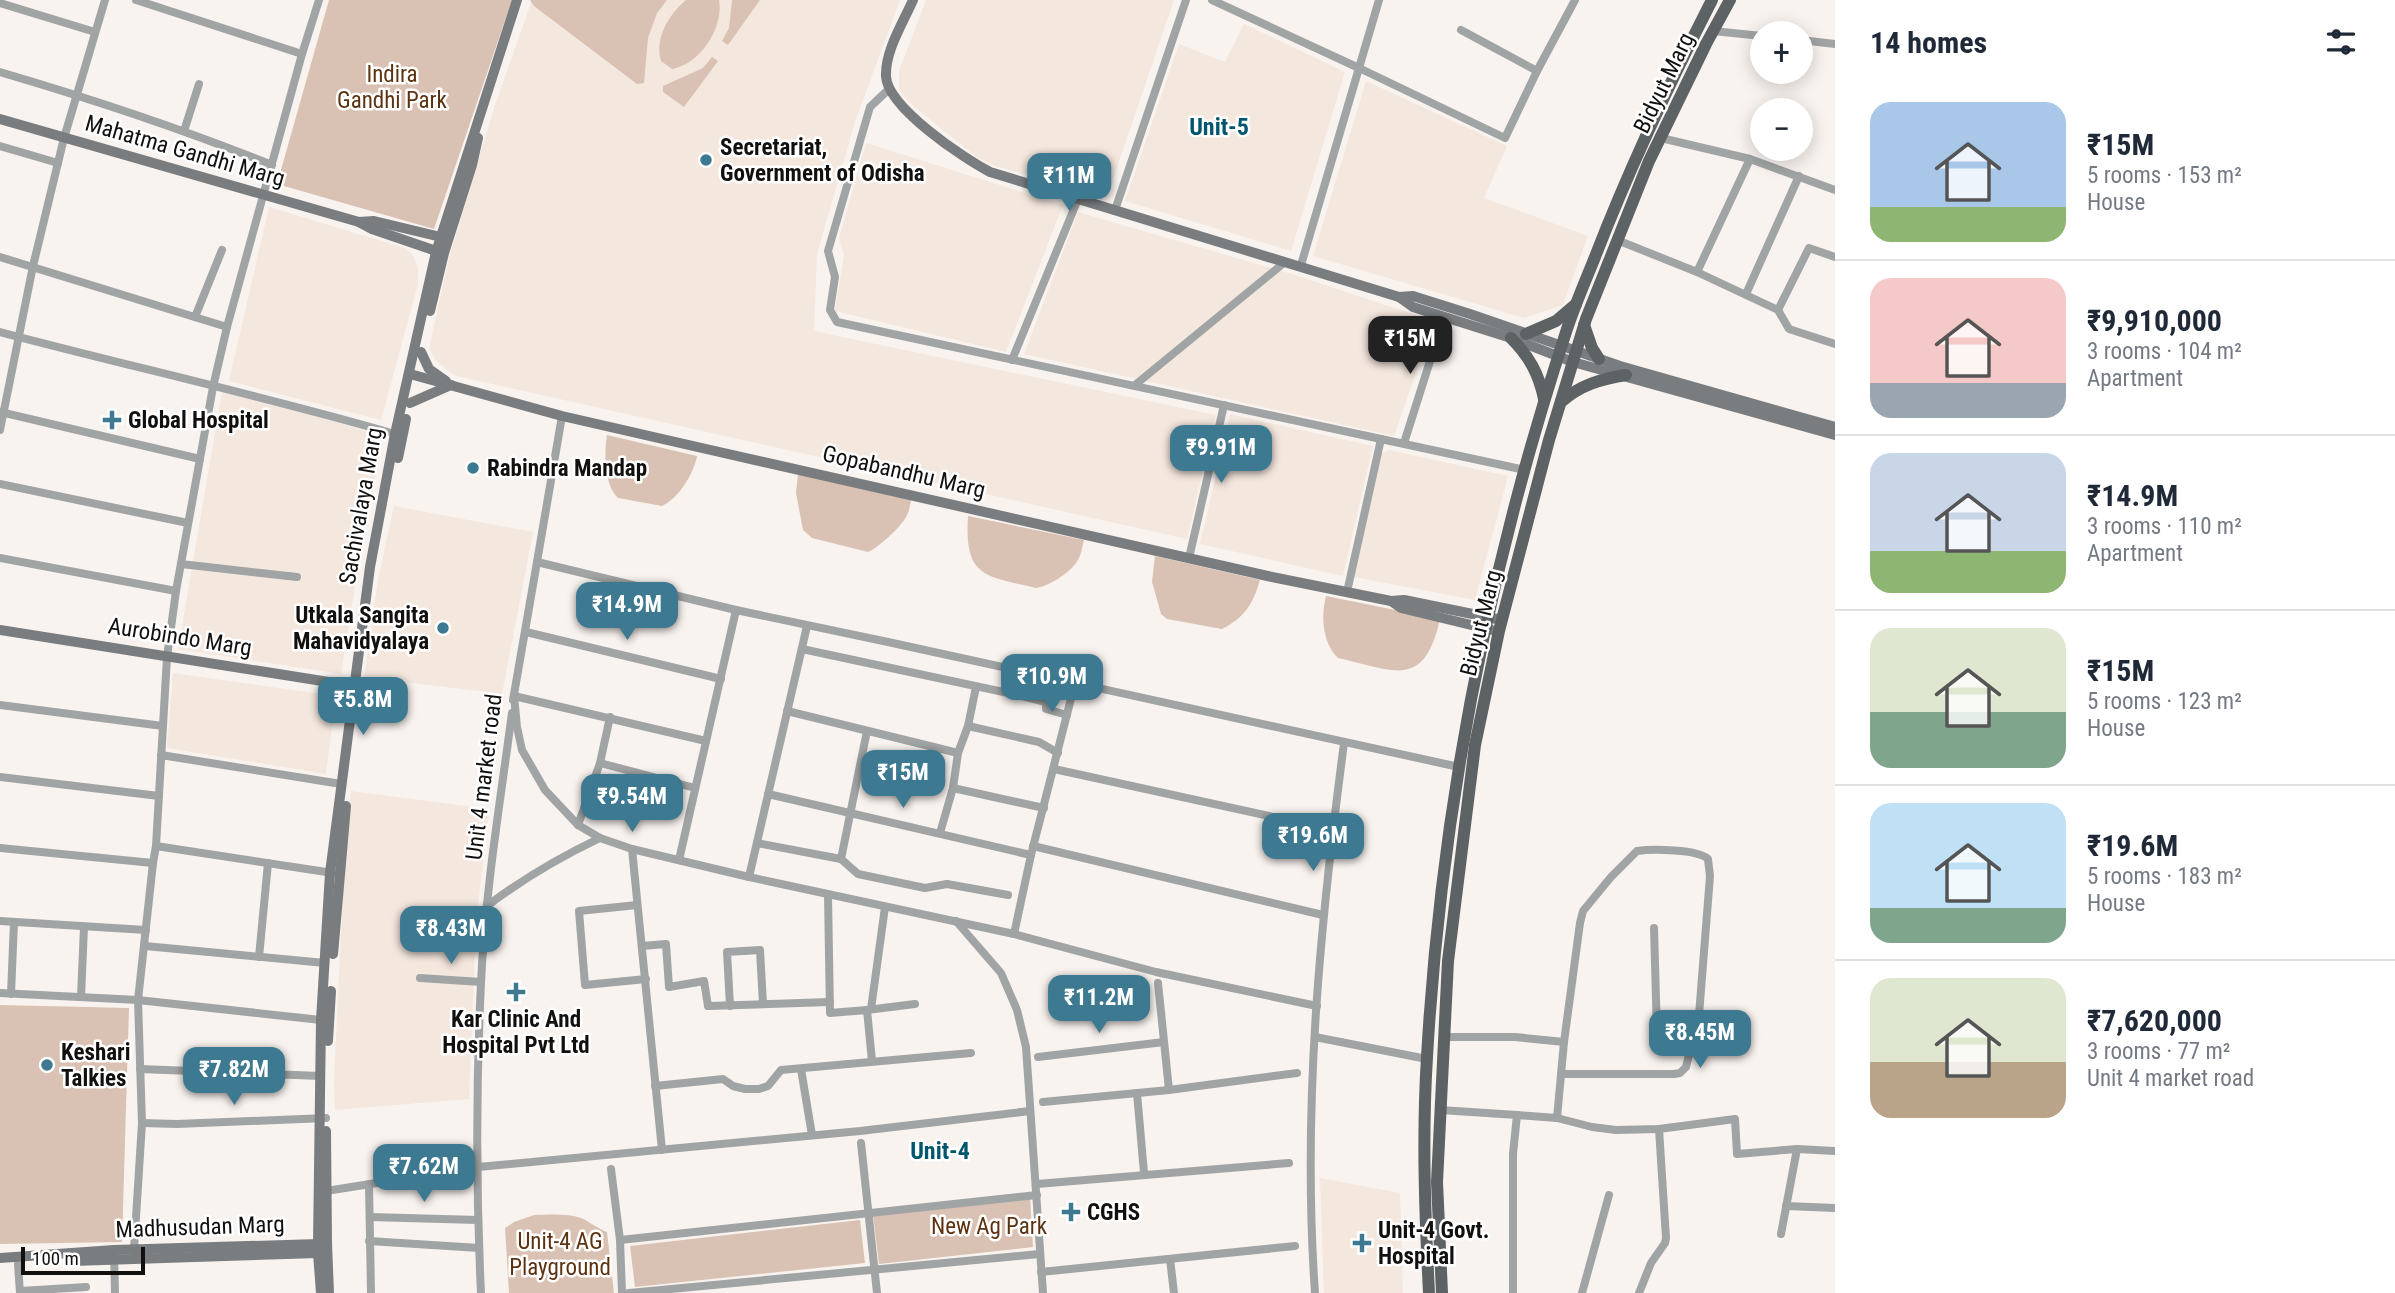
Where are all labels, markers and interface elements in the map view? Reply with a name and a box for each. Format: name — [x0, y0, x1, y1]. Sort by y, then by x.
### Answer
map controls — [1750, 21, 1813, 161]
button: + — [1750, 21, 1813, 84]
icon: filters — [2322, 23, 2360, 61]
text: 14 homes — [1870, 25, 1987, 60]
street label: Bidyut Marg — [1628, 28, 1700, 138]
park label: Indira Gandhi Park — [337, 61, 448, 114]
button: − — [1750, 98, 1813, 161]
street label: Mahatma Gandhi Marg — [82, 110, 288, 192]
district label: Unit-5 — [1189, 113, 1249, 141]
text: ₹15M — [2087, 127, 2154, 162]
icon: home — [1926, 130, 2010, 214]
place label: Secretariat, Government of Odisha — [720, 134, 925, 187]
marker: Secretariat, Government of Odisha — [698, 152, 714, 168]
pin: ₹11M — [1028, 154, 1110, 213]
text: ₹11M — [1043, 162, 1095, 189]
text: 5 rooms · 153 m² — [2087, 162, 2242, 189]
text: House — [2087, 189, 2145, 216]
text: ₹9,910,000 — [2087, 303, 2222, 338]
icon: home — [1926, 306, 2010, 390]
pin: ₹15M — [1369, 316, 1451, 376]
text: ₹15M — [1384, 325, 1436, 352]
text: 3 rooms · 104 m² — [2087, 338, 2242, 365]
text: Apartment — [2087, 365, 2183, 392]
place label: Global Hospital — [128, 407, 269, 434]
marker: Global Hospital — [102, 410, 122, 430]
street label: Sachivalaya Marg — [334, 425, 388, 587]
pin: ₹9.91M — [1164, 426, 1278, 485]
text: ₹9.91M — [1186, 434, 1256, 461]
street label: Gopabandhu Marg — [820, 440, 988, 504]
place label: Rabindra Mandap — [487, 455, 647, 482]
marker: Rabindra Mandap — [465, 460, 481, 476]
text: ₹14.9M — [2087, 478, 2178, 513]
icon: home — [1926, 481, 2010, 565]
text: 3 rooms · 110 m² — [2087, 513, 2242, 540]
text: Apartment — [2087, 540, 2183, 567]
street label: Bidyut Marg — [1455, 567, 1507, 679]
pin: ₹14.9M — [570, 582, 684, 642]
text: ₹14.9M — [592, 591, 662, 618]
place label: Utkala Sangita Mahavidyalaya — [293, 602, 429, 655]
street label: Aurobindo Marg — [106, 612, 254, 662]
marker: Utkala Sangita Mahavidyalaya — [435, 620, 451, 636]
text: ₹15M — [2087, 653, 2154, 688]
pin: ₹10.9M — [995, 654, 1109, 714]
icon: home — [1926, 656, 2010, 740]
text: ₹10.9M — [1017, 663, 1087, 690]
pin: ₹5.8M — [314, 678, 412, 737]
text: ₹5.8M — [334, 686, 392, 713]
text: 5 rooms · 123 m² — [2087, 688, 2242, 715]
street label: Unit 4 market road — [460, 692, 508, 862]
text: House — [2087, 715, 2145, 742]
pin: ₹15M — [862, 750, 944, 810]
text: ₹15M — [877, 759, 929, 786]
pin: ₹9.54M — [575, 774, 689, 834]
text: ₹9.54M — [597, 783, 667, 810]
pin: ₹19.6M — [1256, 814, 1370, 873]
text: ₹19.6M — [1278, 822, 1348, 849]
text: ₹19.6M — [2087, 828, 2178, 863]
icon: home — [1926, 831, 2010, 915]
text: 5 rooms · 183 m² — [2087, 863, 2242, 890]
text: House — [2087, 890, 2145, 917]
pin: ₹8.43M — [394, 906, 508, 966]
text: ₹8.43M — [416, 915, 486, 942]
pin: ₹11.2M — [1042, 976, 1156, 1035]
marker: Kar Clinic And Hospital Pvt Ltd — [506, 982, 526, 1002]
text: ₹11.2M — [1064, 984, 1134, 1011]
text: ₹7,620,000 — [2087, 1003, 2222, 1038]
place label: Kar Clinic And Hospital Pvt Ltd — [442, 1006, 590, 1059]
icon: home — [1926, 1006, 2010, 1090]
pin: ₹8.45M — [1643, 1010, 1757, 1070]
text: ₹8.45M — [1665, 1019, 1735, 1046]
text: 3 rooms · 77 m² — [2087, 1038, 2230, 1065]
place label: Keshari Talkies — [61, 1039, 130, 1092]
pin: ₹7.82M — [177, 1048, 291, 1107]
text: ₹7.82M — [199, 1056, 269, 1083]
marker: Keshari Talkies — [39, 1057, 55, 1073]
text: Unit 4 market road — [2087, 1065, 2254, 1092]
district label: Unit-4 — [910, 1137, 970, 1165]
pin: ₹7.62M — [367, 1144, 481, 1204]
text: ₹7.62M — [389, 1153, 459, 1180]
place label: CGHS — [1087, 1199, 1140, 1226]
marker: CGHS — [1061, 1202, 1081, 1222]
street label: Madhusudan Marg — [115, 1211, 285, 1243]
park label: New Ag Park — [931, 1213, 1048, 1240]
place label: Unit-4 Govt. Hospital — [1378, 1217, 1489, 1270]
park label: Unit-4 AG Playground — [509, 1228, 611, 1281]
marker: Unit-4 Govt. Hospital — [1352, 1233, 1372, 1253]
scale bar — [21, 1244, 145, 1276]
text: 100 m — [32, 1247, 79, 1270]

